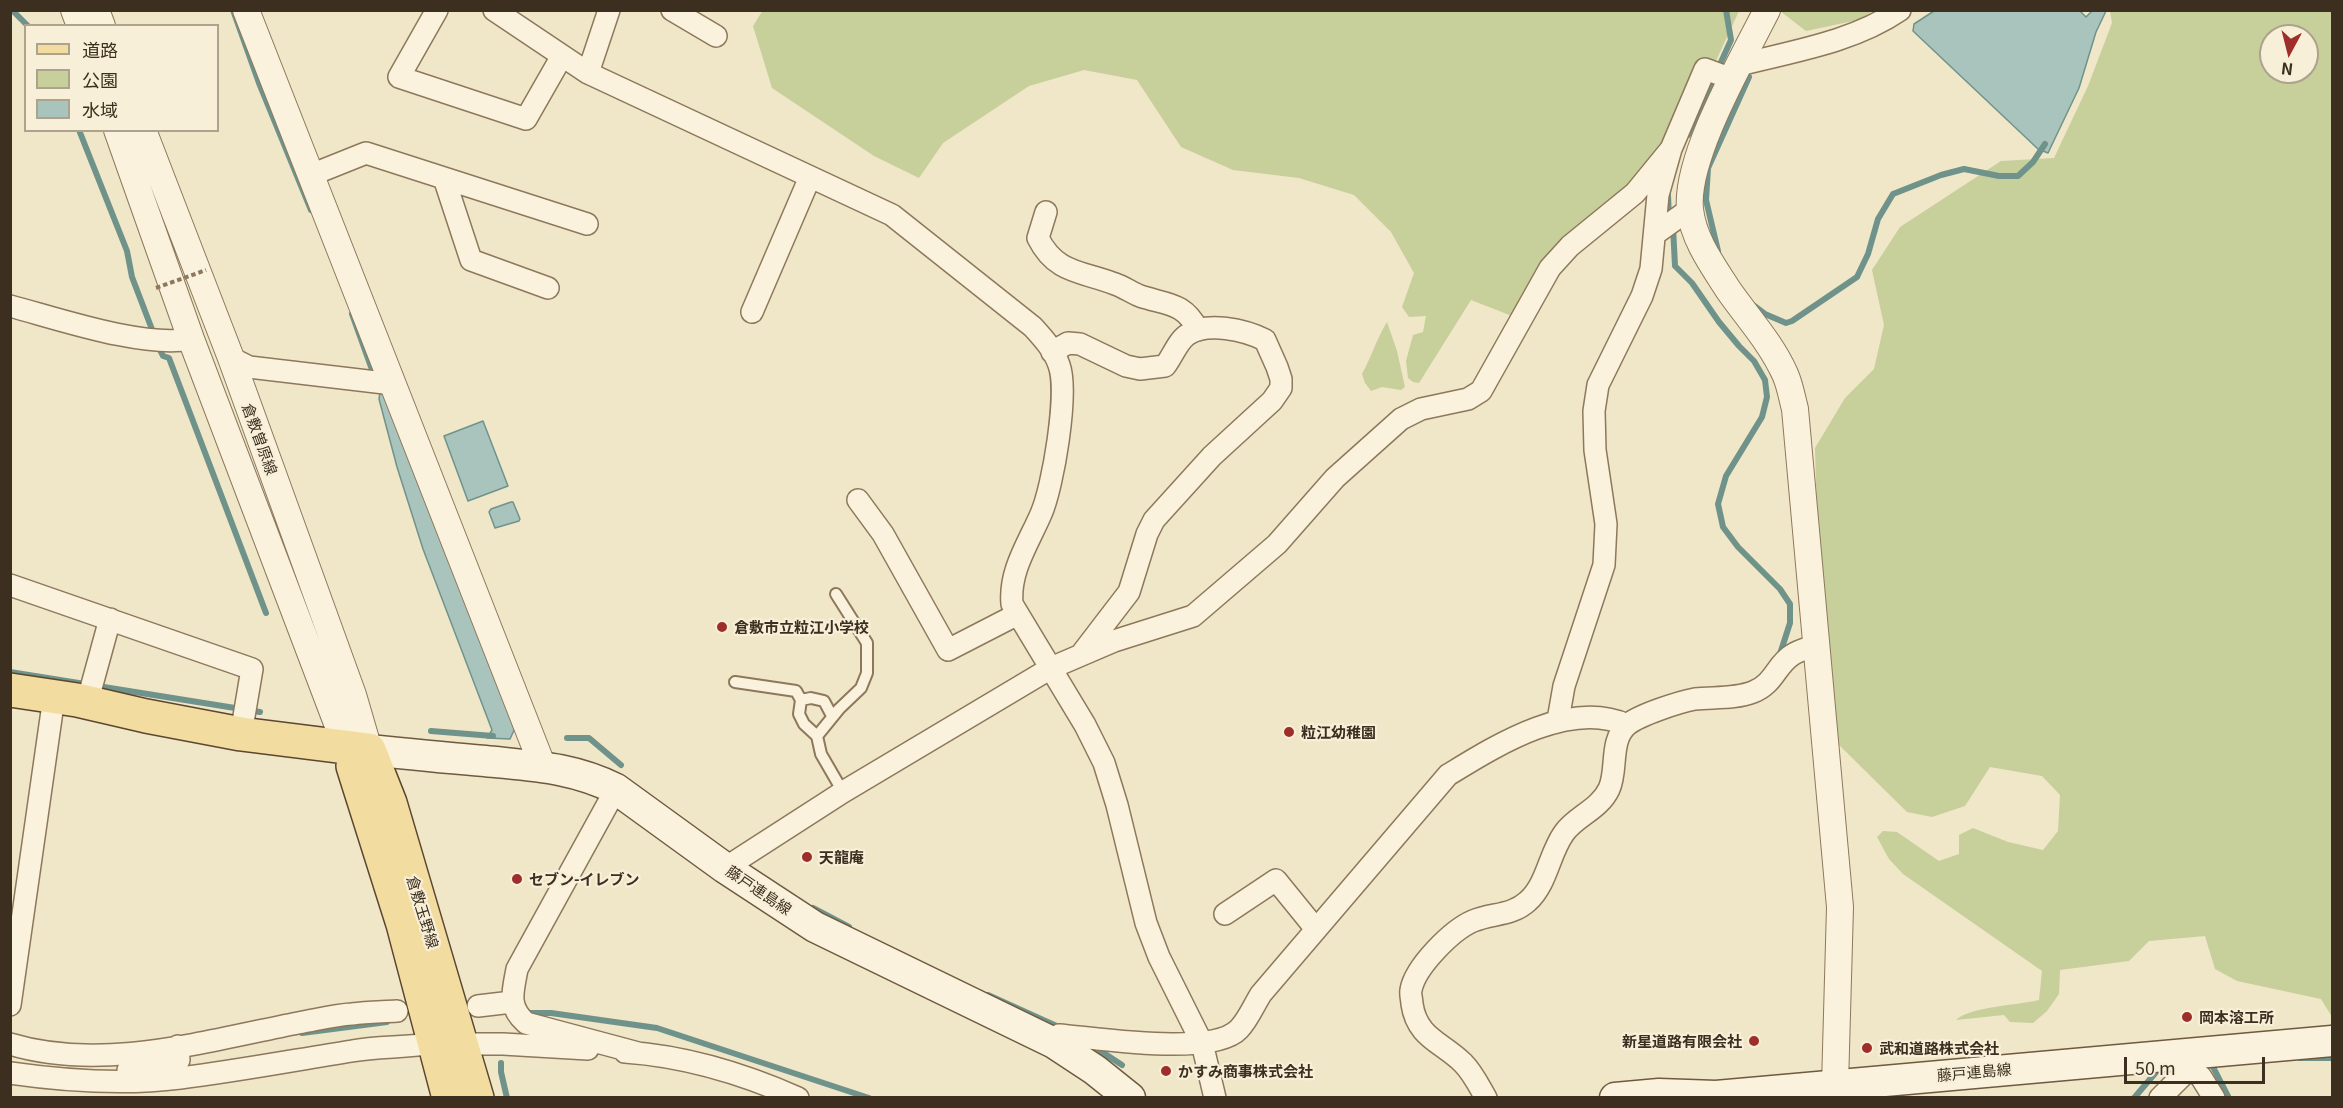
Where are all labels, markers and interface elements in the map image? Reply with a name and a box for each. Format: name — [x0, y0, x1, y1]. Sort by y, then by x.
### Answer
legend — [24, 24, 219, 132]
north arrow — [2259, 24, 2319, 84]
text: 道路 — [82, 36, 118, 62]
text: N — [2280, 57, 2294, 83]
text: 公園 — [82, 66, 118, 92]
text: 水域 — [82, 96, 118, 122]
street label: 倉敷曽原線 — [239, 401, 281, 477]
place label: 倉敷市立粒江小学校 — [734, 618, 869, 636]
marker: 倉敷市立粒江小学校 — [715, 620, 729, 634]
place label: 粒江幼稚園 — [1301, 723, 1376, 741]
marker: 粒江幼稚園 — [1282, 725, 1296, 739]
place label: 天龍庵 — [819, 848, 864, 866]
marker: 天龍庵 — [800, 850, 814, 864]
street label: 藤戸連島線 — [723, 862, 795, 918]
place label: セブン-イレブン — [529, 870, 640, 888]
marker: セブン-イレブン — [510, 872, 524, 886]
street label: 倉敷玉野線 — [403, 874, 443, 950]
place label: 岡本溶工所 — [2199, 1008, 2274, 1026]
marker: 岡本溶工所 — [2180, 1010, 2194, 1024]
place label: 新星道路有限会社 — [1622, 1032, 1742, 1050]
marker: 新星道路有限会社 — [1747, 1034, 1761, 1048]
place label: 武和道路株式会社 — [1879, 1039, 1999, 1057]
marker: 武和道路株式会社 — [1860, 1041, 1874, 1055]
scale bar — [2127, 1045, 2268, 1083]
text: 50 m — [2135, 1054, 2176, 1080]
street label: 藤戸連島線 — [1936, 1060, 2012, 1084]
place label: かすみ商事株式会社 — [1178, 1062, 1313, 1080]
marker: かすみ商事株式会社 — [1159, 1064, 1173, 1078]

